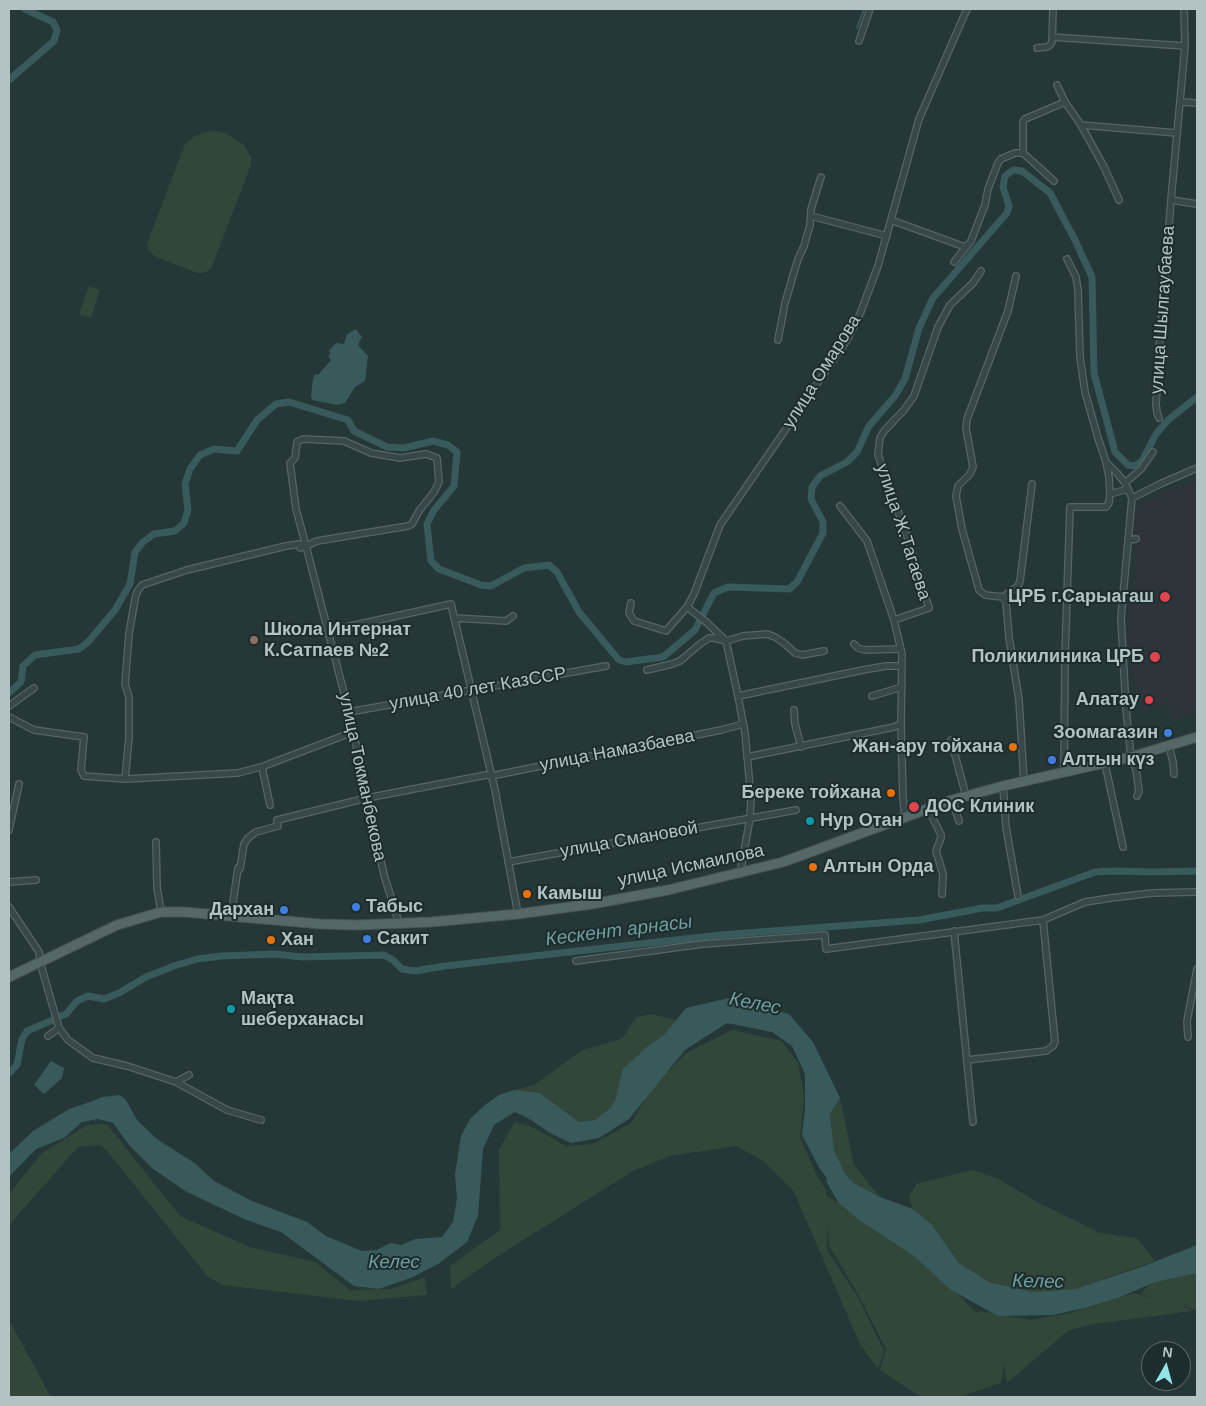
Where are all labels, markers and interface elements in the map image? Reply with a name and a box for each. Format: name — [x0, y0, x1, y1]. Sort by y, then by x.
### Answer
street label: улица Шылгаубаева — [1146, 225, 1180, 395]
street label: улица Омарова — [778, 311, 866, 433]
street label: улица Ж.Тагаева — [871, 461, 935, 603]
place label: ЦРБ г.Сарыагаш — [1008, 586, 1154, 608]
marker: ЦРБ г.Сарыагаш — [1158, 590, 1172, 604]
place label: Школа Интернат К.Сатпаев №2 — [264, 619, 411, 662]
marker: Школа Интернат К.Сатпаев №2 — [248, 634, 260, 646]
place label: Поликилиника ЦРБ — [971, 646, 1144, 668]
marker: Поликилиника ЦРБ — [1148, 650, 1162, 664]
street label: улица 40 лет КазССР — [388, 663, 568, 715]
place label: Алатау — [1076, 689, 1139, 711]
street label: улица Токманбекова — [334, 691, 390, 863]
marker: Алатау — [1143, 694, 1155, 706]
place label: Зоомагазин — [1053, 722, 1158, 744]
street label: улица Намазбаева — [538, 725, 696, 777]
marker: Зоомагазин — [1162, 727, 1174, 739]
place label: Жан-ару тойхана — [852, 736, 1003, 758]
marker: Жан-ару тойхана — [1007, 741, 1019, 753]
place label: Алтын күз — [1062, 749, 1154, 771]
marker: Алтын күз — [1046, 754, 1058, 766]
place label: Береке тойхана — [741, 782, 881, 804]
marker: Береке тойхана — [885, 787, 897, 799]
place label: ДОС Клиник — [925, 796, 1034, 818]
marker: ДОС Клиник — [907, 800, 921, 814]
place label: Нур Отан — [820, 810, 902, 832]
marker: Нур Отан — [804, 815, 816, 827]
street label: улица Смановой — [559, 817, 699, 863]
street label: улица Исмаилова — [616, 840, 766, 892]
place label: Алтын Орда — [823, 856, 933, 878]
marker: Алтын Орда — [807, 861, 819, 873]
place label: Камыш — [537, 883, 602, 905]
marker: Камыш — [521, 888, 533, 900]
place label: Табыс — [366, 896, 423, 918]
place label: Дархан — [210, 899, 274, 921]
marker: Табыс — [350, 901, 362, 913]
marker: Дархан — [278, 904, 290, 916]
water label: Кескент арнасы — [544, 911, 694, 951]
place label: Сакит — [377, 928, 429, 950]
place label: Хан — [281, 929, 314, 951]
marker: Сакит — [361, 933, 373, 945]
marker: Хан — [265, 934, 277, 946]
place label: Мақта шеберханасы — [241, 988, 364, 1030]
water label: Келес — [727, 988, 783, 1020]
marker: Мақта шеберханасы — [225, 1003, 237, 1015]
water label: Келес — [368, 1252, 420, 1274]
water label: Келес — [1012, 1270, 1064, 1294]
north arrow — [1141, 1341, 1191, 1391]
text: N — [1162, 1344, 1174, 1361]

